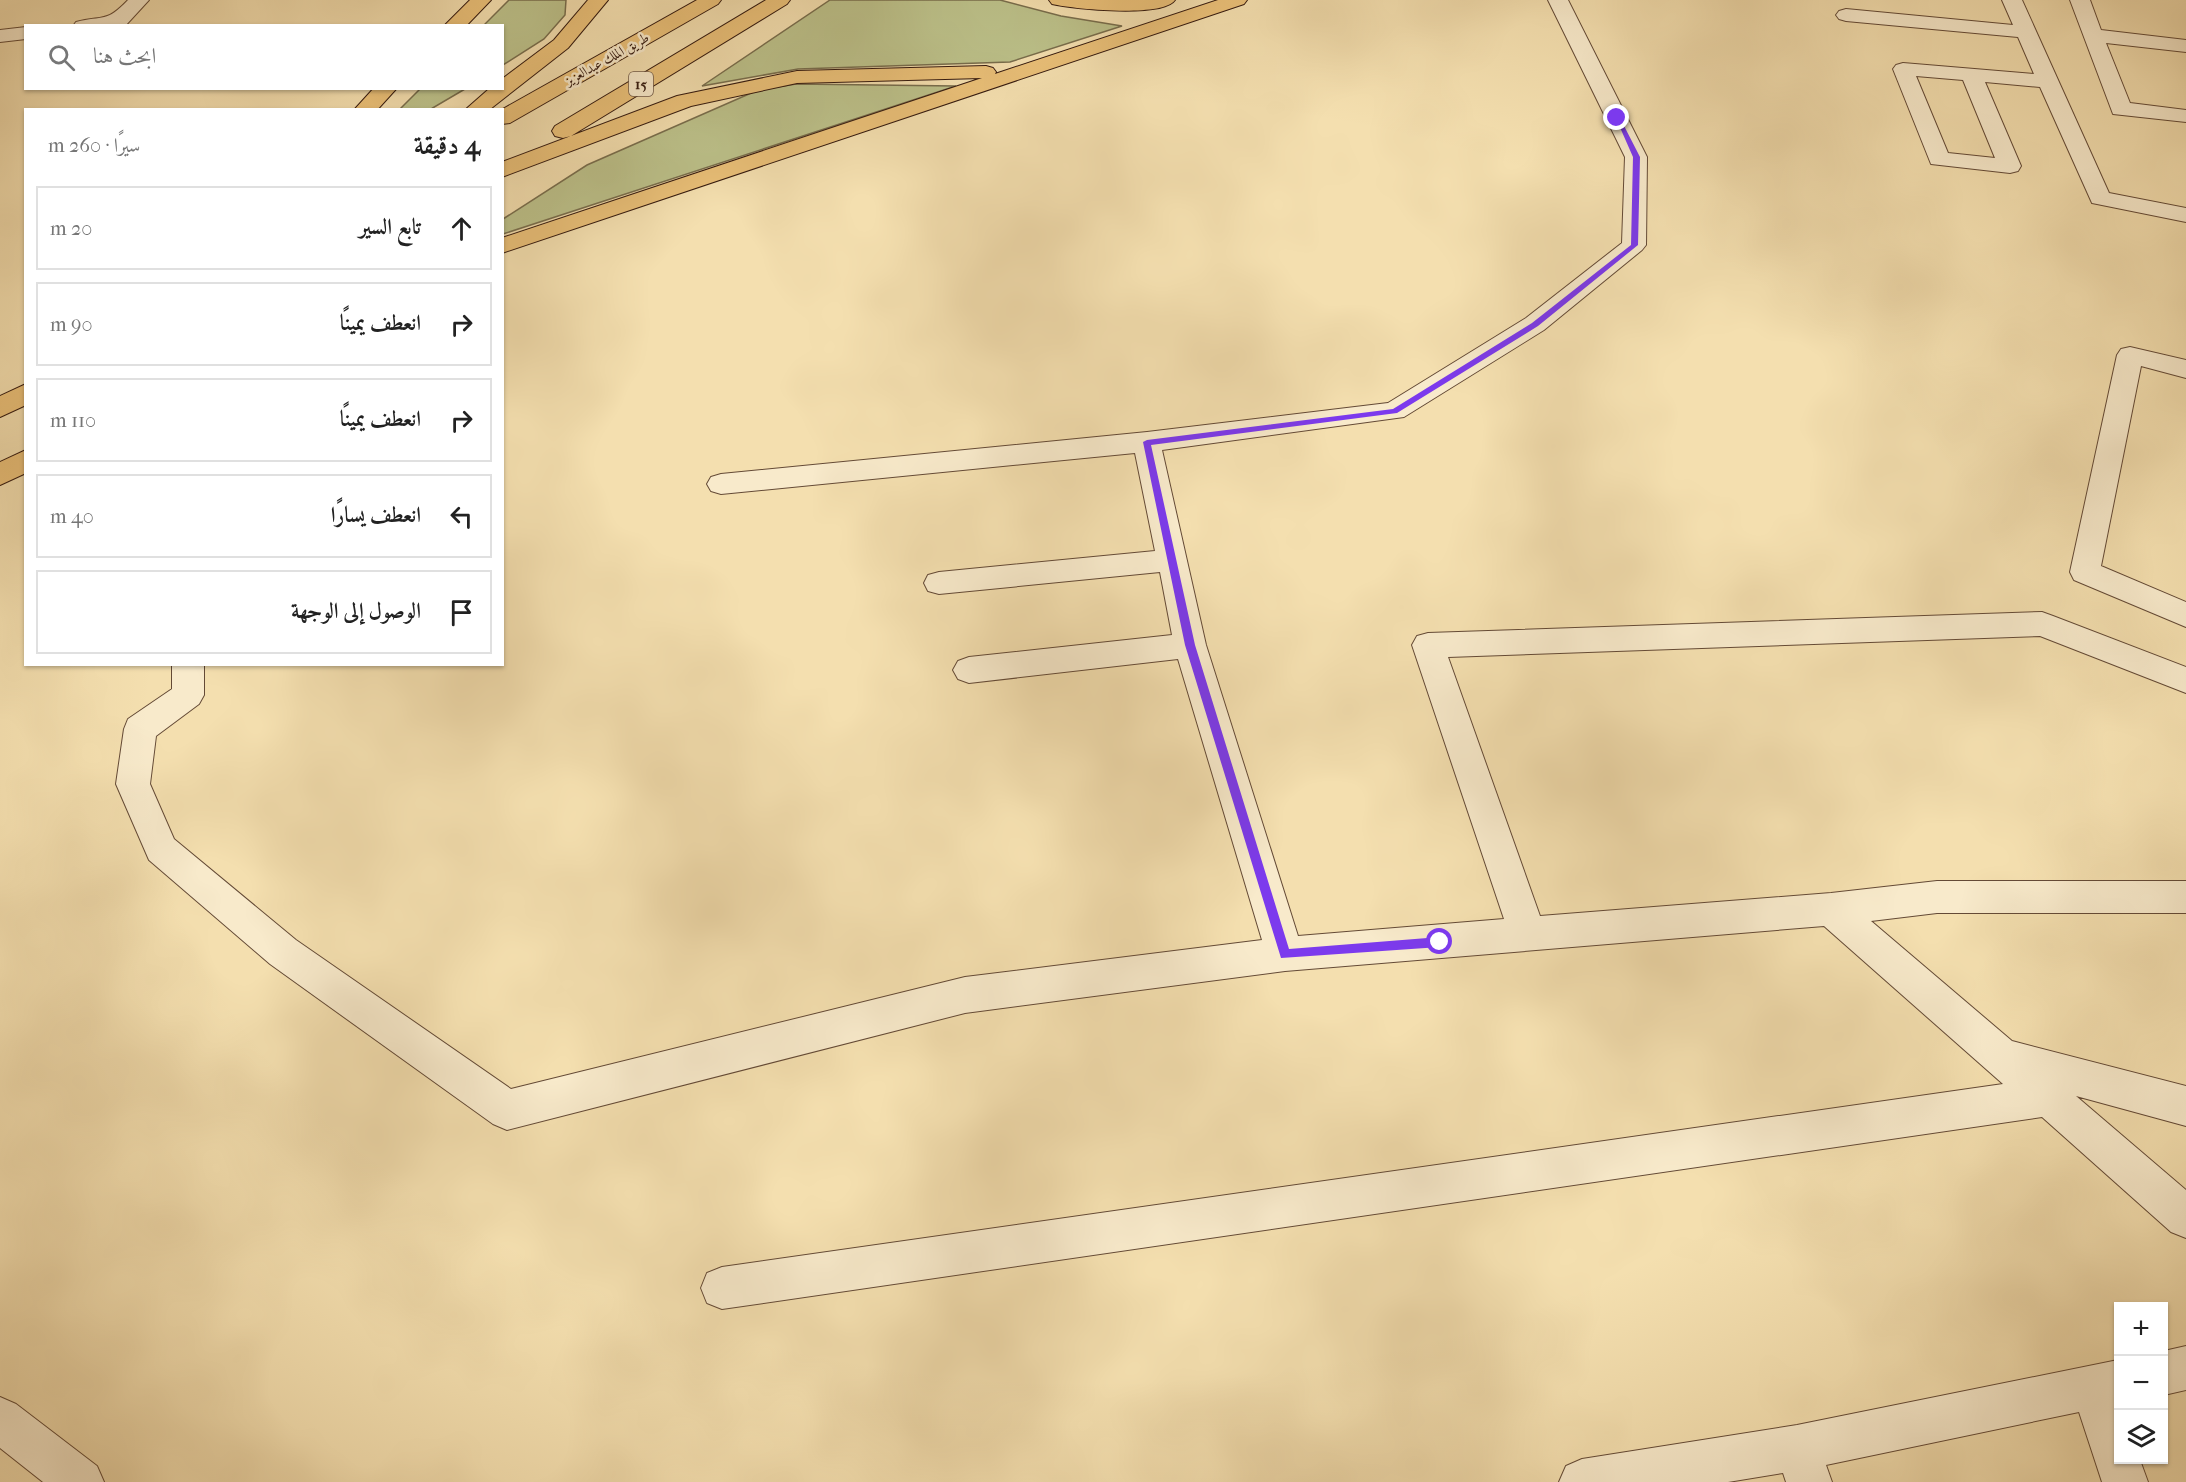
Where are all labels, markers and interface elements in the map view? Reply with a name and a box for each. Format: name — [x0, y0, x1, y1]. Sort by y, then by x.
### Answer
search box — [24, 24, 504, 90]
street label: طريق الملك عبدالعزيز — [560, 29, 652, 90]
icon: search — [45, 41, 78, 74]
text: ابحث هنا — [93, 43, 156, 69]
road number: 15 — [629, 72, 653, 96]
route end — [1603, 104, 1629, 130]
text: 4 دقيقة — [414, 130, 480, 161]
text: سيرًا · 260 m — [48, 134, 140, 157]
icon: ahead — [445, 212, 478, 245]
text: تابع السير — [359, 214, 421, 240]
text: 20 m — [50, 217, 92, 240]
icon: right — [445, 308, 478, 341]
text: انعطف يمينًا — [340, 310, 421, 336]
text: 90 m — [50, 313, 92, 336]
icon: right — [445, 404, 478, 437]
text: انعطف يمينًا — [340, 406, 421, 432]
text: 110 m — [50, 409, 96, 432]
icon: left — [445, 500, 478, 533]
text: انعطف يسارًا — [331, 502, 421, 528]
text: 40 m — [50, 505, 94, 528]
icon: arrive — [445, 596, 478, 629]
text: الوصول إلى الوجهة — [291, 598, 421, 624]
route start — [1426, 928, 1452, 954]
map controls — [2114, 1302, 2168, 1464]
button: + — [2114, 1302, 2168, 1356]
button: − — [2114, 1356, 2168, 1410]
button: layers — [2114, 1410, 2168, 1464]

